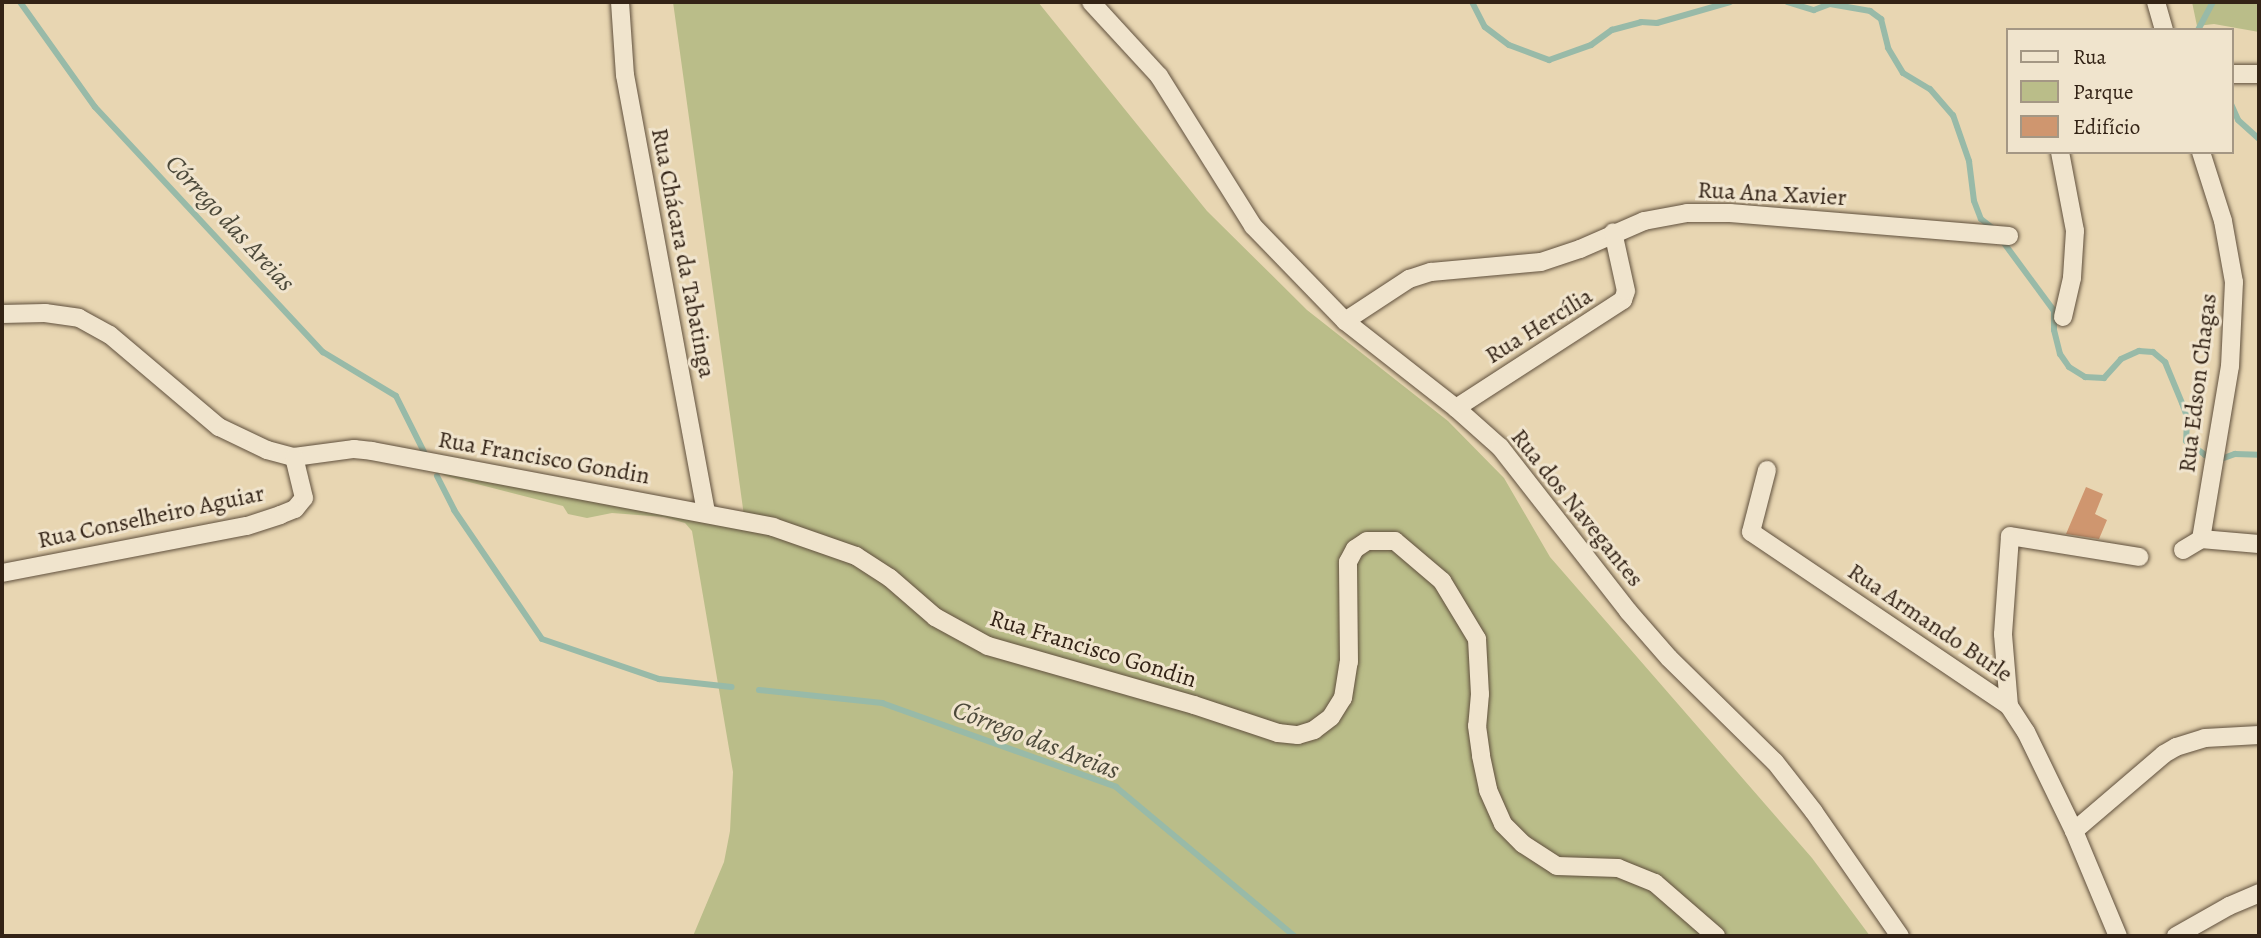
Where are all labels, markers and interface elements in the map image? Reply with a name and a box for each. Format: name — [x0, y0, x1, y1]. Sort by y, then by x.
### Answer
legend — [2006, 28, 2233, 154]
text: Rua — [2073, 43, 2106, 71]
text: Parque — [2073, 78, 2133, 106]
text: Edifício — [2073, 113, 2140, 141]
street label: Rua Chácara da Tabatinga — [645, 126, 721, 380]
water label: Córrego das Areias — [159, 148, 301, 298]
street label: Rua Ana Xavier — [1697, 176, 1847, 212]
street label: Rua Hercília — [1480, 282, 1598, 370]
street label: Rua Edson Chagas — [2173, 292, 2223, 474]
street label: Rua dos Navegantes — [1505, 423, 1649, 593]
street label: Rua Francisco Gondin — [436, 425, 652, 491]
street label: Rua Conselheiro Aguiar — [35, 479, 267, 555]
street label: Rua Armando Burle — [1842, 557, 2018, 689]
street label: Rua Francisco Gondin — [986, 604, 1200, 694]
water label: Córrego das Areias — [948, 694, 1124, 786]

